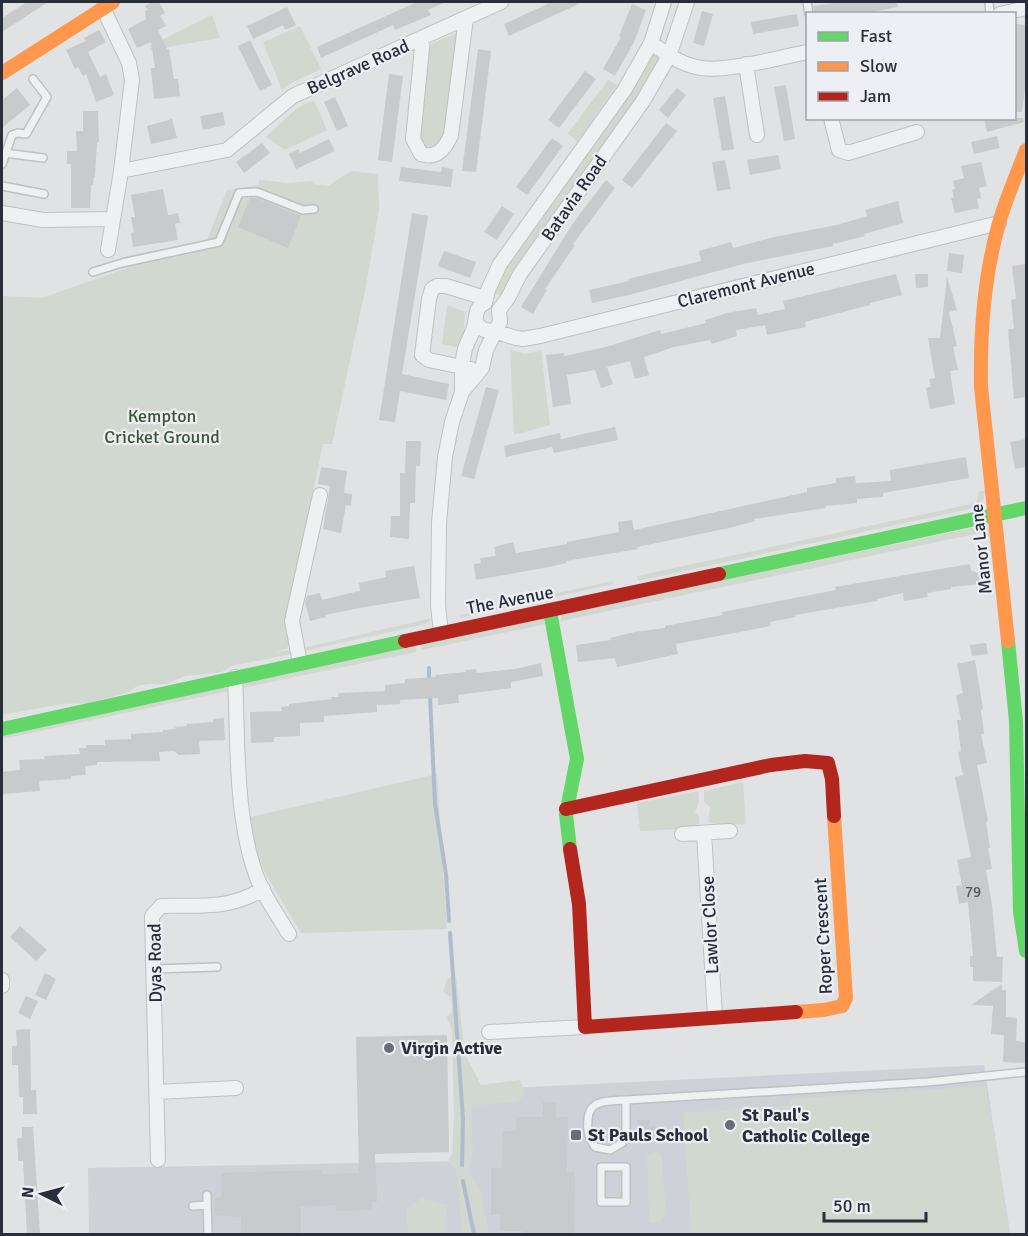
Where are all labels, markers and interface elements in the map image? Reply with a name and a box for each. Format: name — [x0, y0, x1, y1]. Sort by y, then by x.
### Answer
legend — [806, 12, 1016, 120]
text: Fast — [860, 25, 892, 47]
street label: Belgrave Road — [304, 35, 412, 99]
text: Slow — [860, 55, 897, 77]
text: Jam — [860, 85, 891, 107]
street label: Batavia Road — [536, 151, 612, 245]
street label: Claremont Avenue — [675, 257, 817, 313]
park label: Kempton Cricket Ground — [104, 405, 220, 448]
street label: Manor Lane — [965, 503, 997, 595]
street label: The Avenue — [465, 581, 555, 619]
street label: Lawlor Close — [696, 875, 724, 975]
street label: Roper Crescent — [809, 877, 837, 995]
house number: 79 — [965, 883, 981, 901]
street label: Dyas Road — [143, 923, 167, 1003]
place label: Virgin Active — [401, 1037, 502, 1059]
marker: Virgin Active — [382, 1041, 396, 1055]
place label: St Paul's Catholic College — [742, 1104, 870, 1147]
marker: St Paul's Catholic College — [723, 1118, 737, 1132]
place label: St Pauls School — [588, 1124, 709, 1146]
marker: St Pauls School — [569, 1128, 583, 1142]
north arrow — [12, 1164, 72, 1224]
scale bar — [824, 1185, 926, 1223]
text: N — [18, 1186, 39, 1199]
text: 50 m — [833, 1195, 871, 1217]

